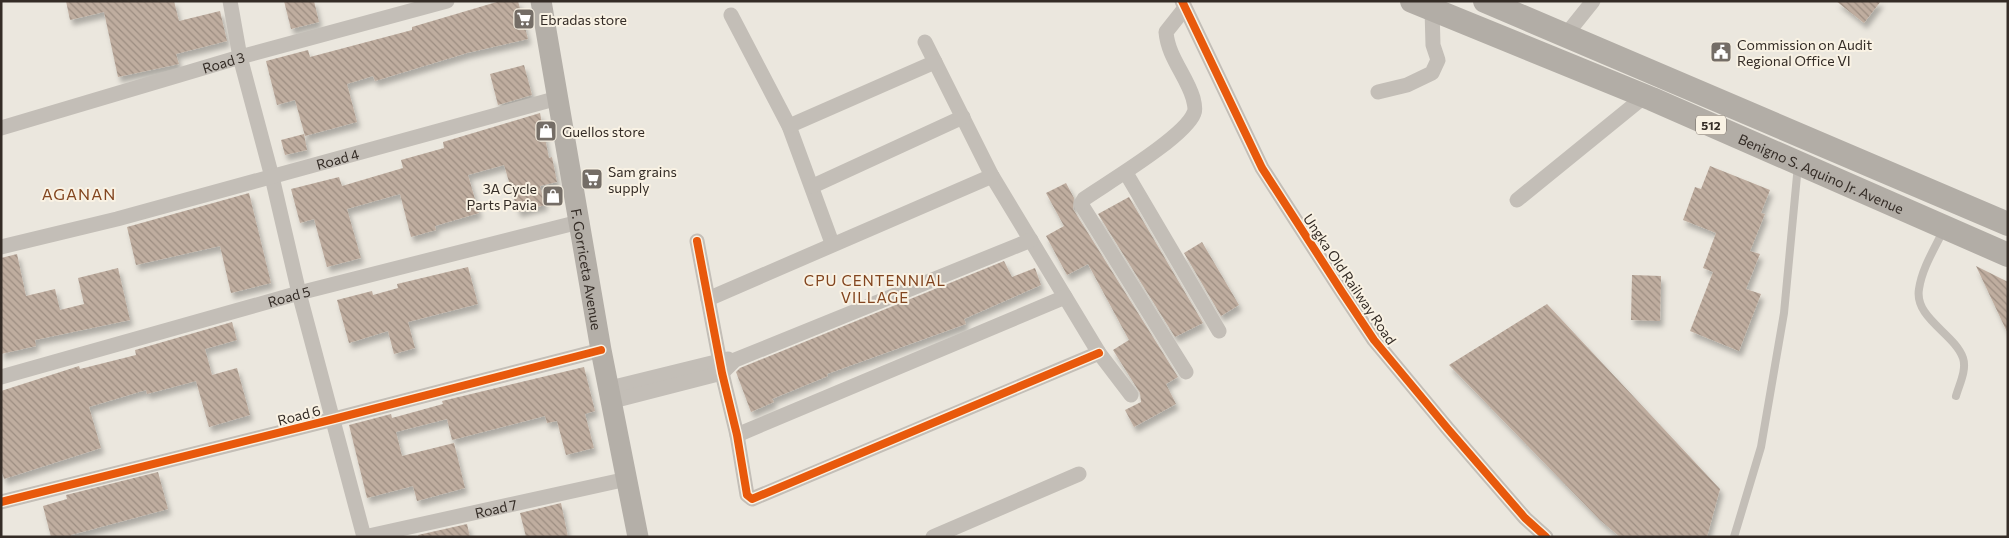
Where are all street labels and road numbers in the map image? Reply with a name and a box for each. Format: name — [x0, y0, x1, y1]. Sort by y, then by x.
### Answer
street label: Road 3 — [200, 48, 246, 76]
road number: 512 — [1696, 116, 1726, 134]
street label: Benigno S. Aquino Jr. Avenue — [1736, 129, 1907, 217]
street label: Road 4 — [314, 144, 361, 172]
street label: F. Gorriceta Avenue — [568, 207, 606, 331]
street label: Ungka Old Railway Road — [1300, 210, 1400, 348]
street label: Road 5 — [266, 282, 312, 310]
street label: Road 6 — [276, 401, 322, 429]
street label: Road 7 — [473, 495, 519, 521]

